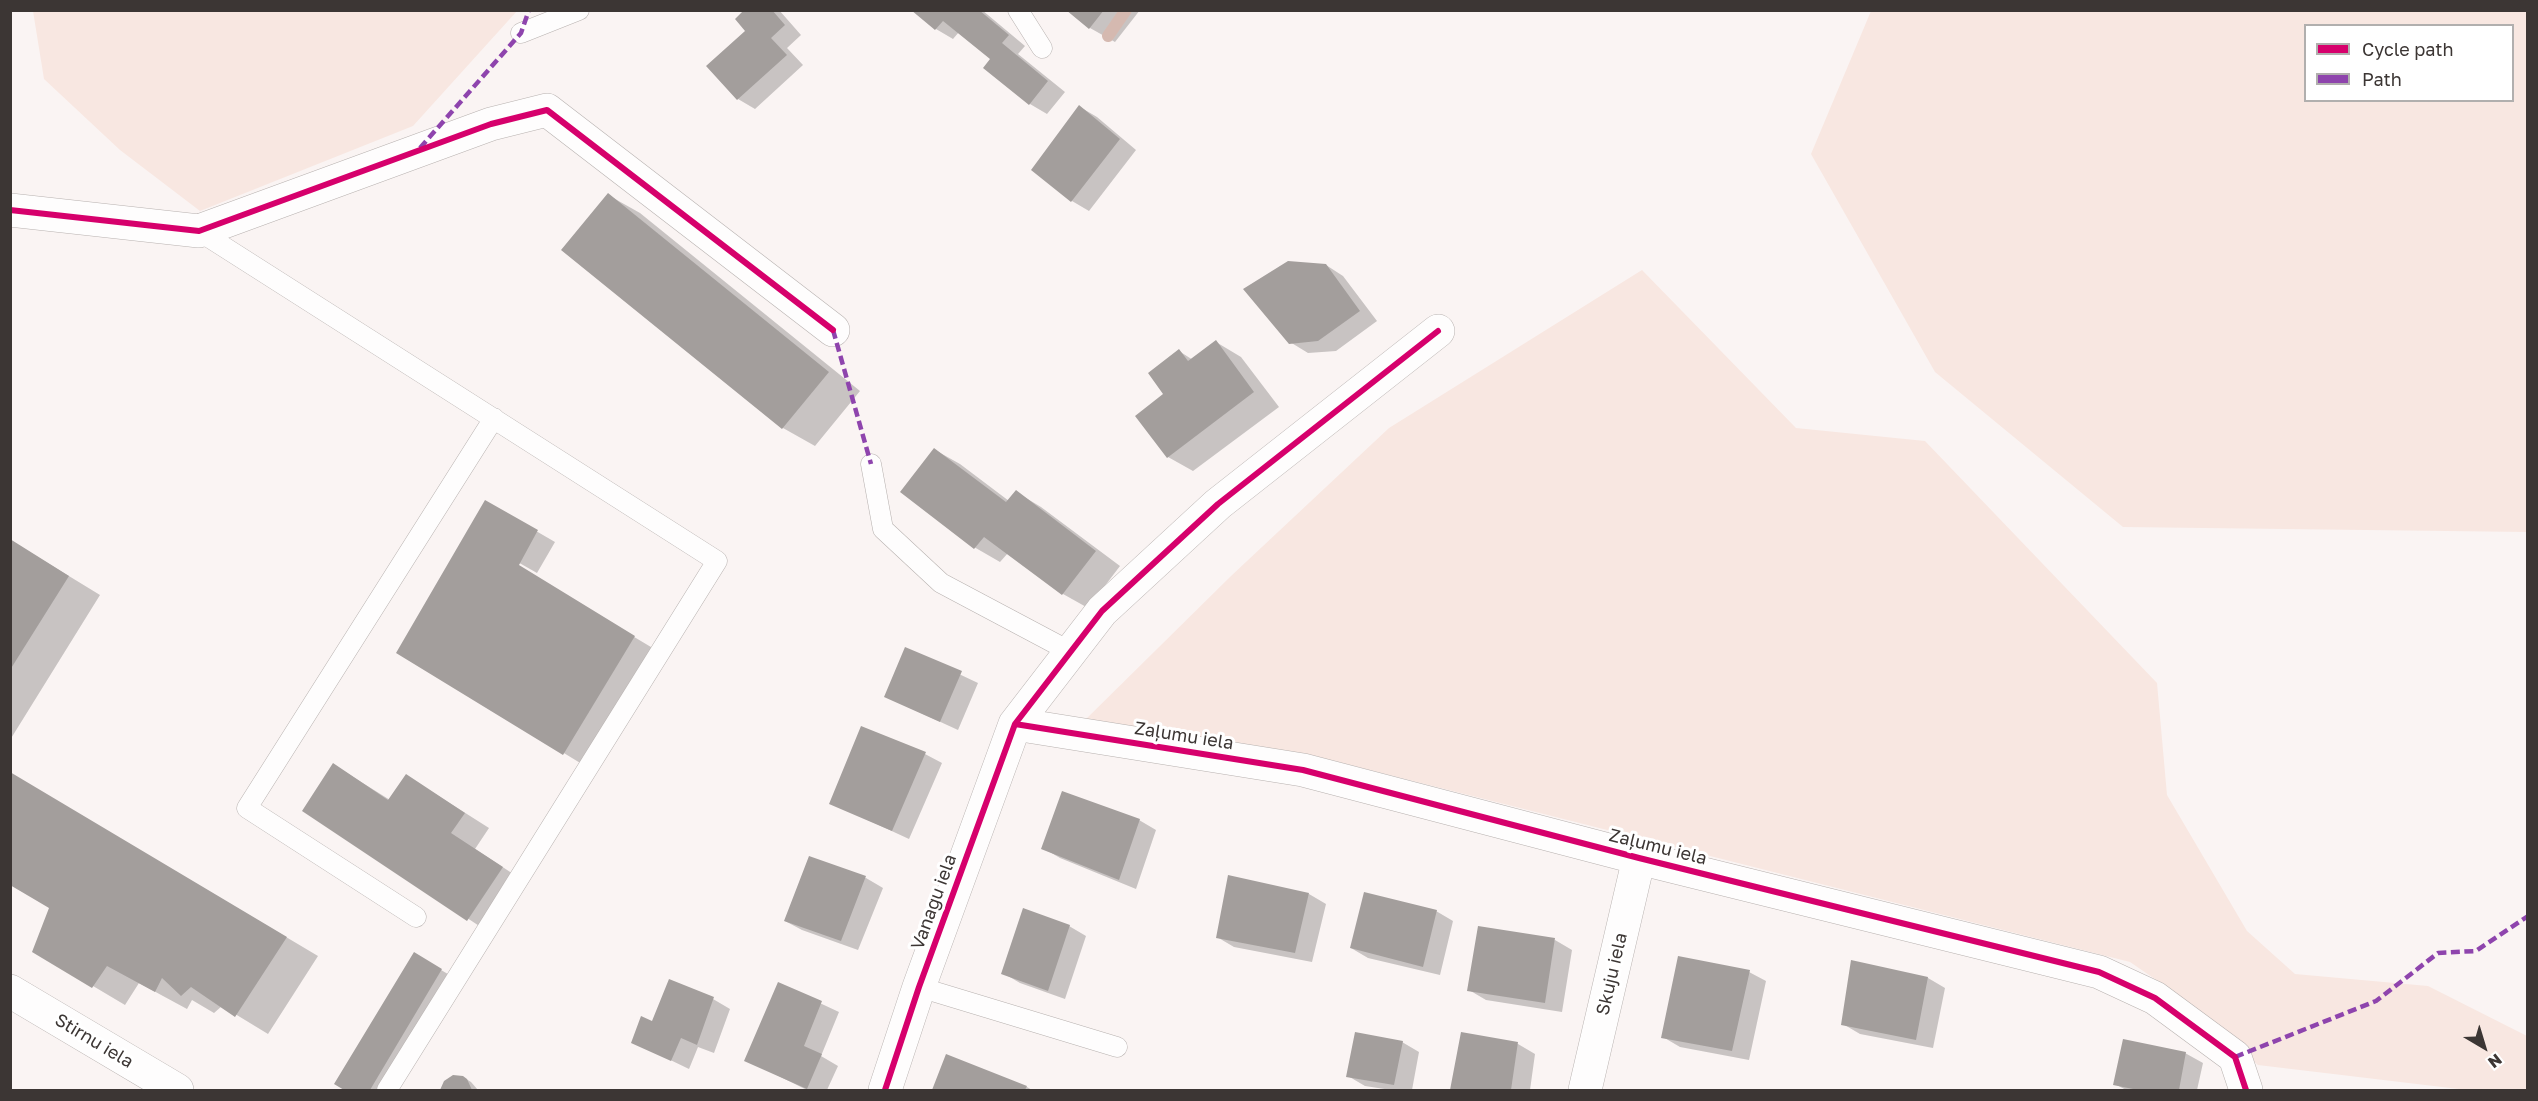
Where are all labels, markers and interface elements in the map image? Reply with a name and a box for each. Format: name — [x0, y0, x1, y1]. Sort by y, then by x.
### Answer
legend — [2304, 24, 2514, 102]
text: Cycle path — [2362, 38, 2454, 60]
text: Path — [2362, 68, 2402, 90]
street label: Zaļumu iela — [1133, 718, 1235, 754]
street label: Zaļumu iela — [1607, 824, 1709, 870]
street label: Vanagu iela — [907, 851, 961, 953]
street label: Skuju iela — [1592, 931, 1632, 1017]
street label: Stirnu iela — [51, 1009, 137, 1073]
north arrow — [2454, 1017, 2514, 1077]
text: N — [2484, 1050, 2506, 1073]

